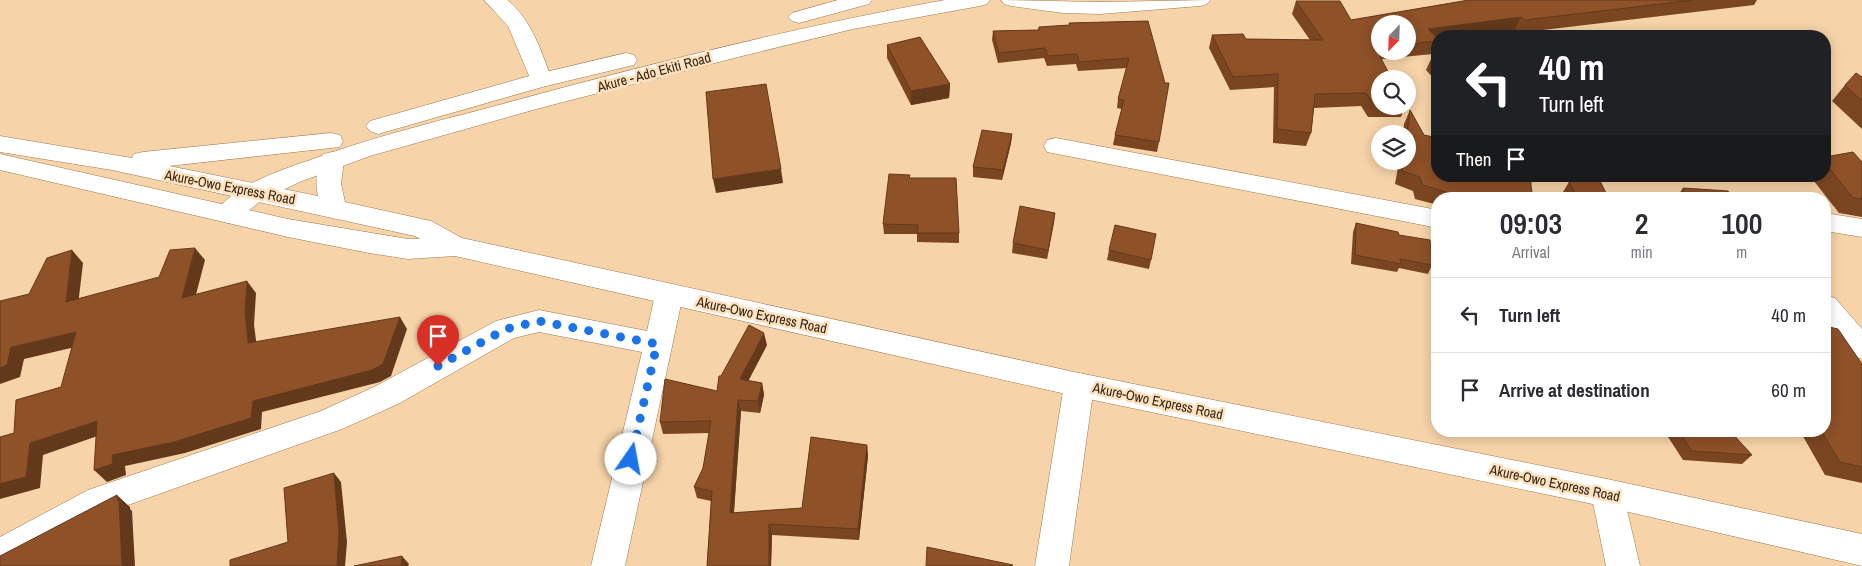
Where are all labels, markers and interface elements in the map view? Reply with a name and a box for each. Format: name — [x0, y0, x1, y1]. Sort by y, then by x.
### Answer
north arrow — [1371, 15, 1416, 60]
map controls — [1371, 15, 1416, 170]
text: 40 m — [1539, 44, 1604, 91]
street label: Akure - Ado Ekiti Road — [594, 48, 713, 96]
icon: left — [1456, 50, 1521, 115]
button: search — [1371, 70, 1416, 115]
text: Turn left — [1539, 89, 1604, 119]
button: layers — [1371, 125, 1416, 170]
icon: arrive — [1502, 145, 1530, 173]
text: Then — [1456, 146, 1492, 172]
street label: Akure-Owo Express Road — [162, 165, 297, 208]
text: 09:03 — [1500, 203, 1562, 243]
text: 2 — [1635, 203, 1649, 243]
text: 100 — [1721, 203, 1762, 243]
text: Arrival — [1512, 241, 1550, 263]
text: min — [1631, 241, 1653, 263]
text: m — [1736, 241, 1747, 263]
street label: Akure-Owo Express Road — [694, 292, 829, 338]
icon: left — [1456, 301, 1484, 329]
text: Turn left — [1499, 302, 1560, 328]
text: 40 m — [1771, 302, 1806, 328]
pin — [417, 315, 459, 366]
icon: arrive — [424, 322, 452, 350]
icon: arrive — [1456, 376, 1484, 404]
text: Arrive at destination — [1499, 377, 1650, 403]
text: 60 m — [1771, 377, 1806, 403]
street label: Akure-Owo Express Road — [1090, 378, 1225, 424]
position arrow — [604, 432, 656, 484]
street label: Akure-Owo Express Road — [1487, 460, 1622, 506]

